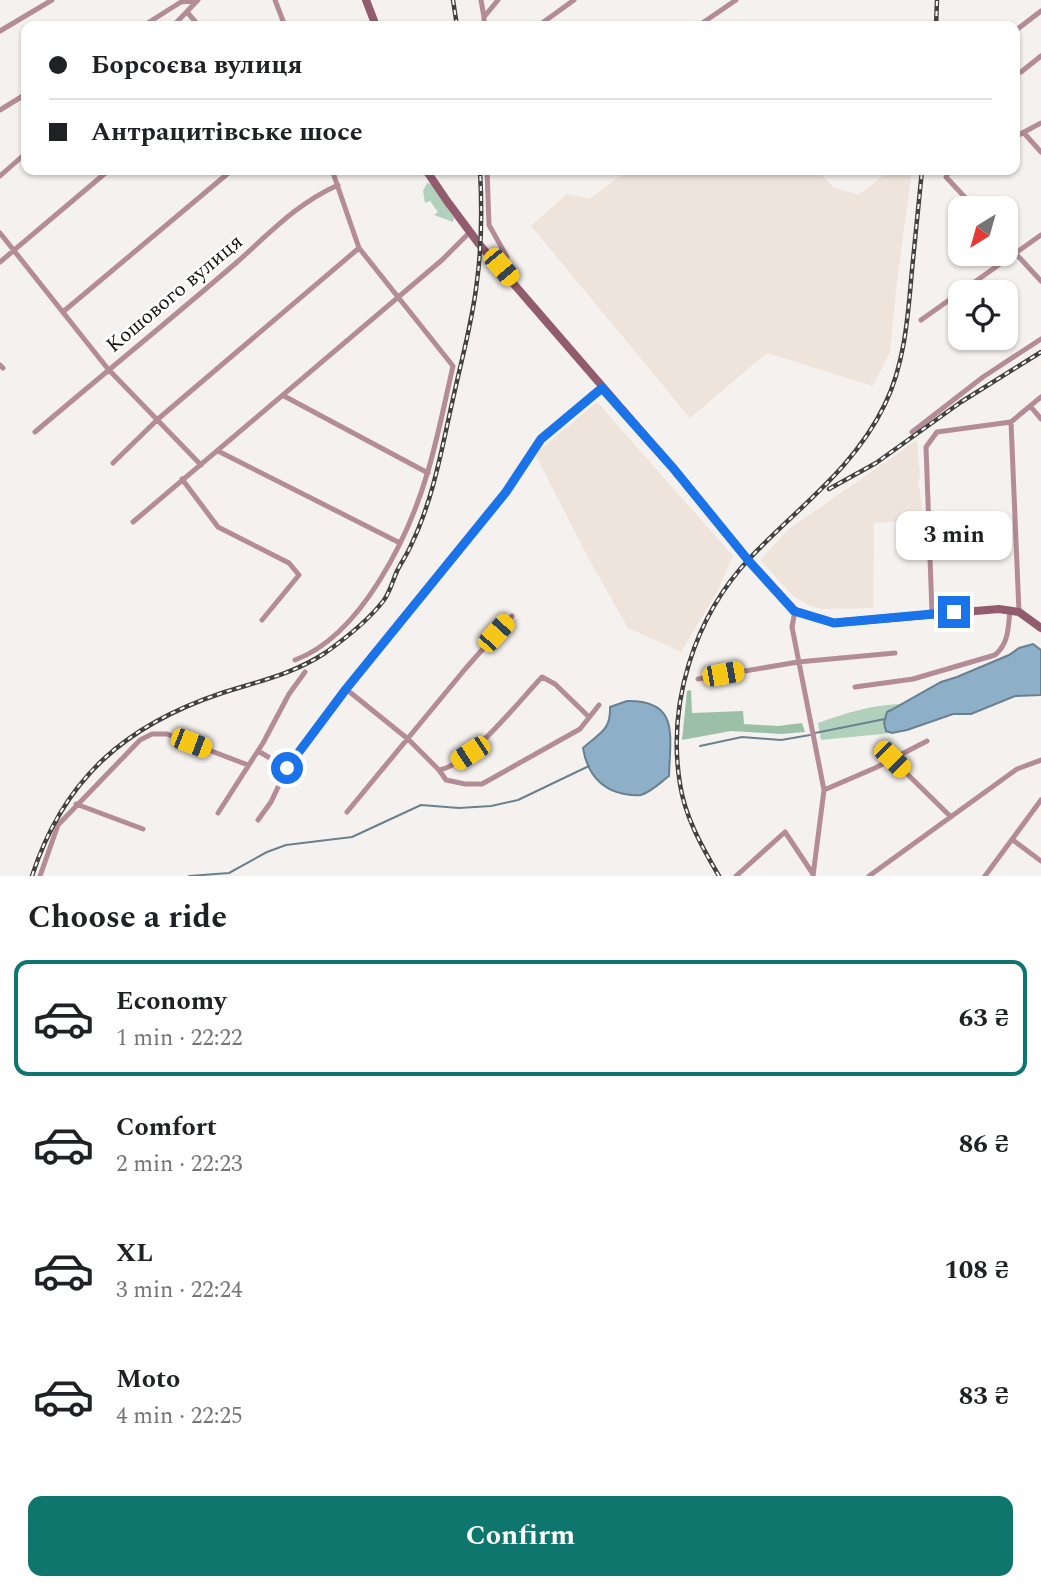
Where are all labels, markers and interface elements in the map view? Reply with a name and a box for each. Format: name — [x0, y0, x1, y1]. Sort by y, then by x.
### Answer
text: Борсоєва вулиця — [91, 45, 303, 85]
text: Антрацитівське шосе — [91, 112, 363, 152]
north arrow — [948, 196, 1018, 266]
map controls — [948, 196, 1018, 350]
street label: Кошового вулиця — [99, 227, 250, 361]
car — [480, 244, 523, 290]
button: locate — [948, 280, 1018, 350]
callout: 3 min — [896, 510, 1012, 560]
text: 3 min — [923, 518, 985, 553]
route end — [938, 596, 970, 628]
car — [475, 610, 518, 656]
car — [701, 660, 746, 688]
car — [168, 726, 215, 760]
car — [447, 733, 494, 773]
car — [870, 737, 915, 781]
route start — [271, 752, 303, 784]
text: Choose a ride — [28, 893, 227, 942]
text: Economy — [116, 981, 226, 1021]
icon: car — [32, 987, 95, 1050]
text: 63 ₴ — [959, 998, 1009, 1038]
text: 1 min · 22:22 — [116, 1021, 243, 1056]
text: Comfort — [116, 1107, 217, 1147]
icon: car — [32, 1113, 95, 1176]
text: 86 ₴ — [959, 1124, 1009, 1164]
text: 2 min · 22:23 — [116, 1147, 243, 1182]
text: XL — [116, 1233, 153, 1273]
icon: car — [32, 1239, 95, 1302]
text: 108 ₴ — [944, 1250, 1009, 1290]
text: 3 min · 22:24 — [116, 1273, 243, 1308]
text: Moto — [116, 1359, 180, 1399]
icon: car — [32, 1365, 95, 1428]
text: 83 ₴ — [959, 1376, 1009, 1416]
text: 4 min · 22:25 — [116, 1399, 243, 1434]
button: Confirm — [28, 1496, 1013, 1576]

